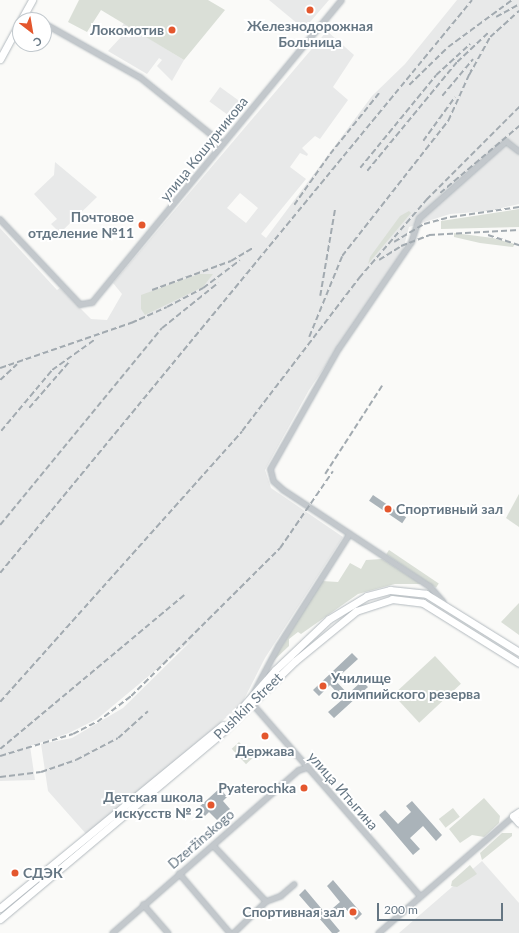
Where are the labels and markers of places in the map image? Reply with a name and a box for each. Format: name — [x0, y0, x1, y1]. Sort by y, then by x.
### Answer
marker: Железнодорожная Больница — [304, 4, 316, 16]
place label: Железнодорожная Больница — [247, 18, 373, 50]
place label: Локомотив — [90, 22, 164, 38]
marker: Локомотив — [167, 25, 177, 35]
place label: Почтовое отделение №11 — [28, 209, 134, 242]
marker: Почтовое отделение №11 — [137, 220, 147, 230]
place label: Спортивный зал — [396, 501, 503, 517]
marker: Спортивный зал — [383, 504, 393, 514]
place label: Училище олимпийского резерва — [331, 670, 480, 702]
marker: Училище олимпийского резерва — [318, 681, 328, 691]
marker: Держава — [260, 731, 270, 741]
place label: Держава — [236, 743, 294, 759]
place label: Pyaterochka — [218, 780, 296, 796]
marker: Pyaterochka — [299, 783, 309, 793]
place label: Детская школа искусств № 2 — [103, 789, 203, 822]
marker: Детская школа искусств № 2 — [206, 800, 216, 810]
place label: СДЭК — [23, 865, 63, 881]
marker: СДЭК — [10, 868, 20, 878]
place label: Спортивная зал — [242, 904, 345, 920]
marker: Спортивная зал — [348, 907, 358, 917]

